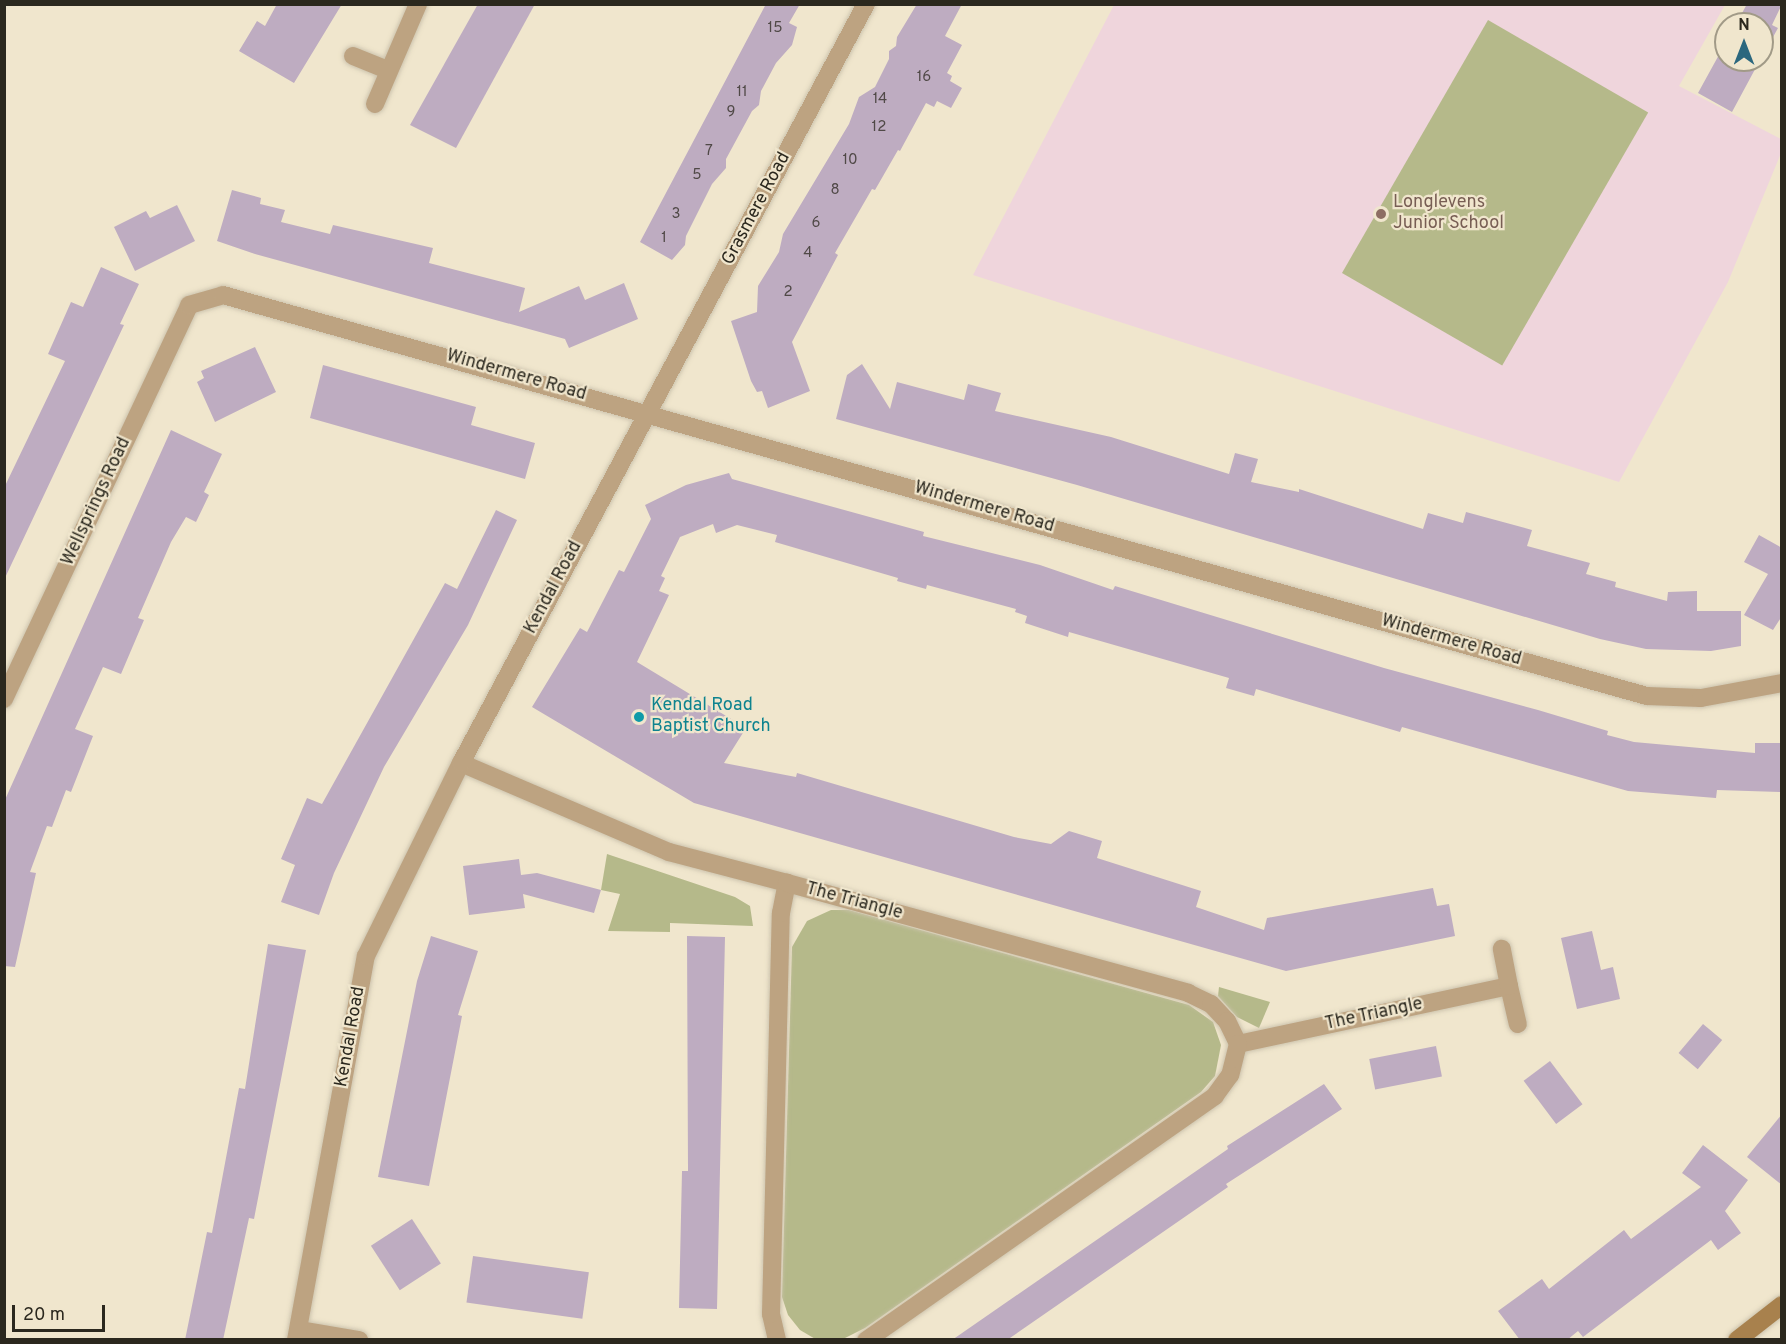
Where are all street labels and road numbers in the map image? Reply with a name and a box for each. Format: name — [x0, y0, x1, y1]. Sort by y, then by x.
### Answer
street label: Grasmere Road — [718, 149, 796, 269]
street label: Windermere Road — [444, 346, 588, 406]
street label: Wellsprings Road — [58, 435, 136, 569]
street label: Windermere Road — [912, 478, 1056, 538]
street label: Kendal Road — [521, 538, 587, 638]
street label: Windermere Road — [1379, 611, 1523, 671]
street label: The Triangle — [803, 879, 905, 925]
street label: Kendal Road — [332, 985, 370, 1089]
street label: The Triangle — [1323, 994, 1425, 1036]

